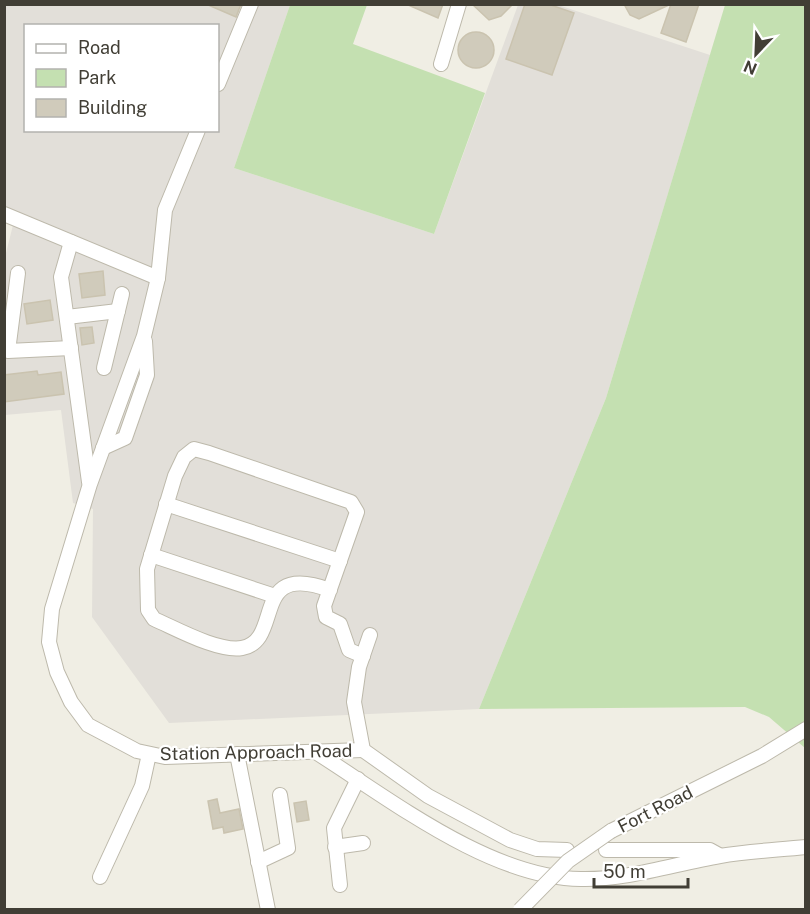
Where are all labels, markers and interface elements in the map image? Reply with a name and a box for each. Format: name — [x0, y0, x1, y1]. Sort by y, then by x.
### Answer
legend — [24, 24, 219, 132]
north arrow — [726, 24, 786, 84]
text: Road — [78, 37, 121, 58]
text: N — [741, 56, 760, 79]
text: Park — [78, 67, 116, 88]
text: Building — [78, 97, 147, 118]
street label: Station Approach Road — [159, 740, 353, 764]
street label: Fort Road — [614, 781, 696, 837]
scale bar — [594, 851, 688, 889]
text: 50 m — [603, 861, 646, 882]

